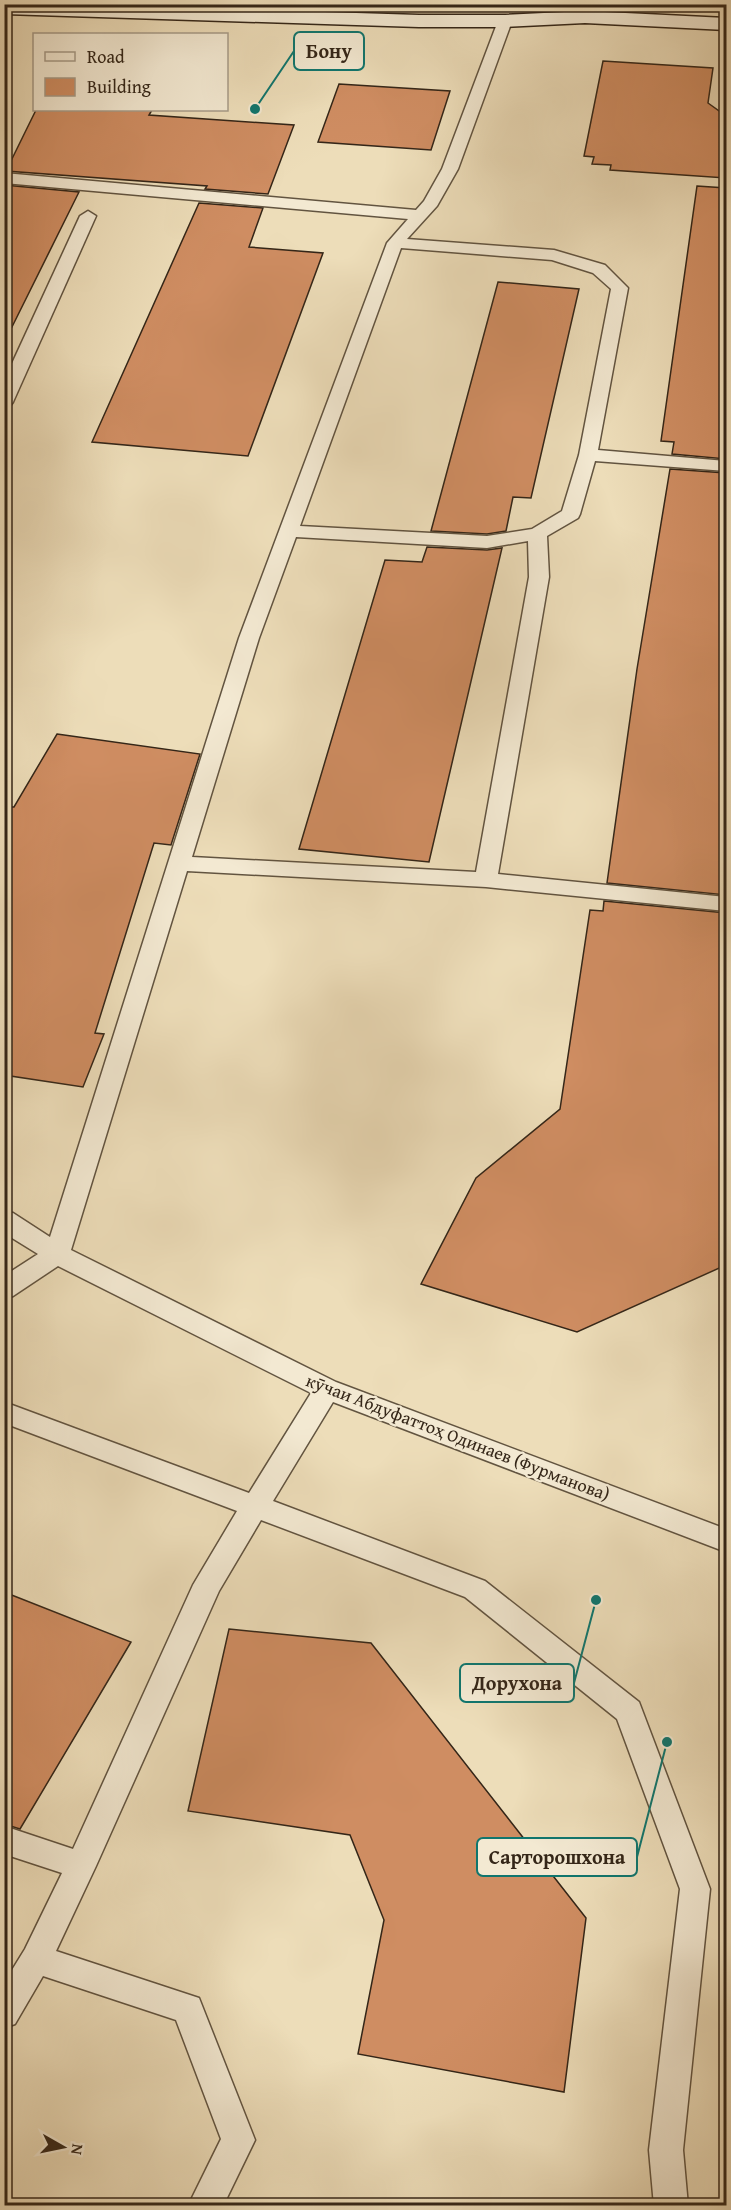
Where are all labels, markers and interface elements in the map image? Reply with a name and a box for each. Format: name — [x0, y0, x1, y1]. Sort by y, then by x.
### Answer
callout: Бону — [294, 32, 364, 70]
legend — [33, 33, 228, 111]
text: Бону — [306, 36, 352, 65]
text: Road — [87, 43, 125, 70]
text: Building — [87, 73, 151, 100]
street label: кӯчаи Абдуфаттоҳ Одинаев (Фурманова) — [302, 1366, 614, 1508]
callout: Дорухона — [460, 1664, 574, 1702]
text: Дорухона — [471, 1668, 563, 1697]
callout: Сарторошхона — [477, 1838, 637, 1876]
text: Сарторошхона — [489, 1842, 626, 1871]
north arrow — [33, 2117, 93, 2177]
text: N — [65, 2142, 91, 2157]

